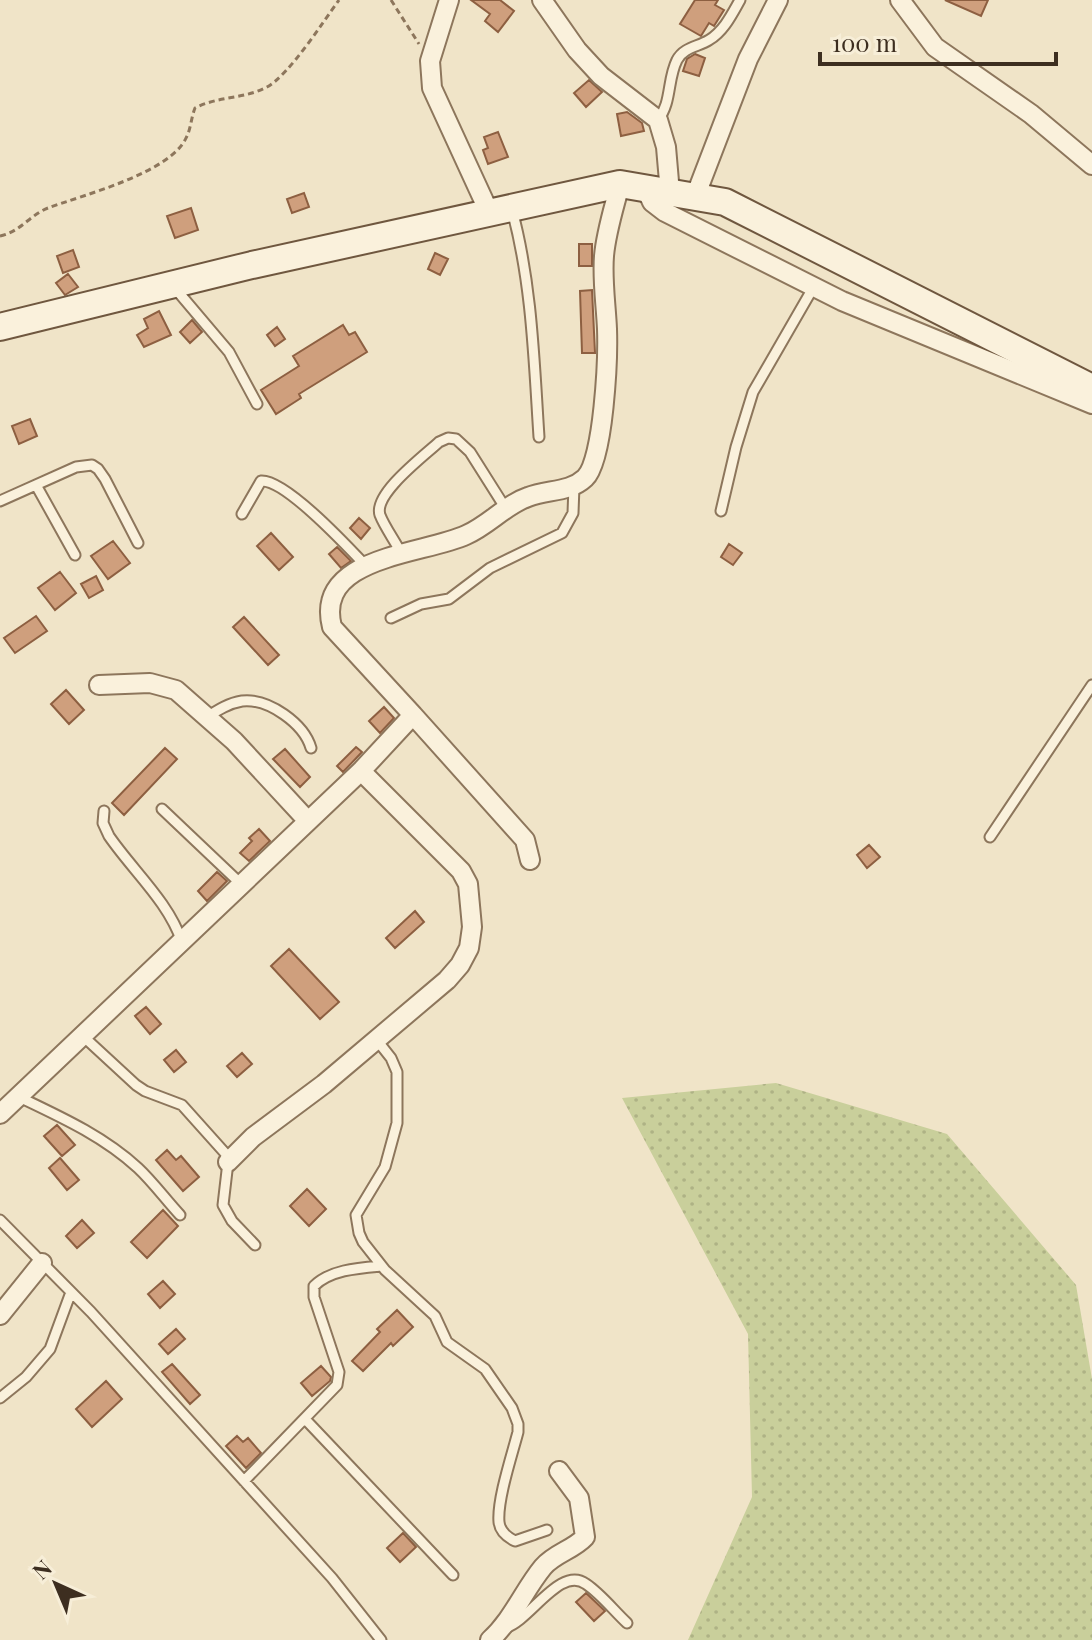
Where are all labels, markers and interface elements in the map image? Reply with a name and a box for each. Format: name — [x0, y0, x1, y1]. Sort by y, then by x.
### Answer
scale bar — [820, 16, 1056, 66]
text: 100 m — [832, 26, 897, 58]
north arrow — [16, 1544, 96, 1624]
text: N — [25, 1553, 58, 1585]

